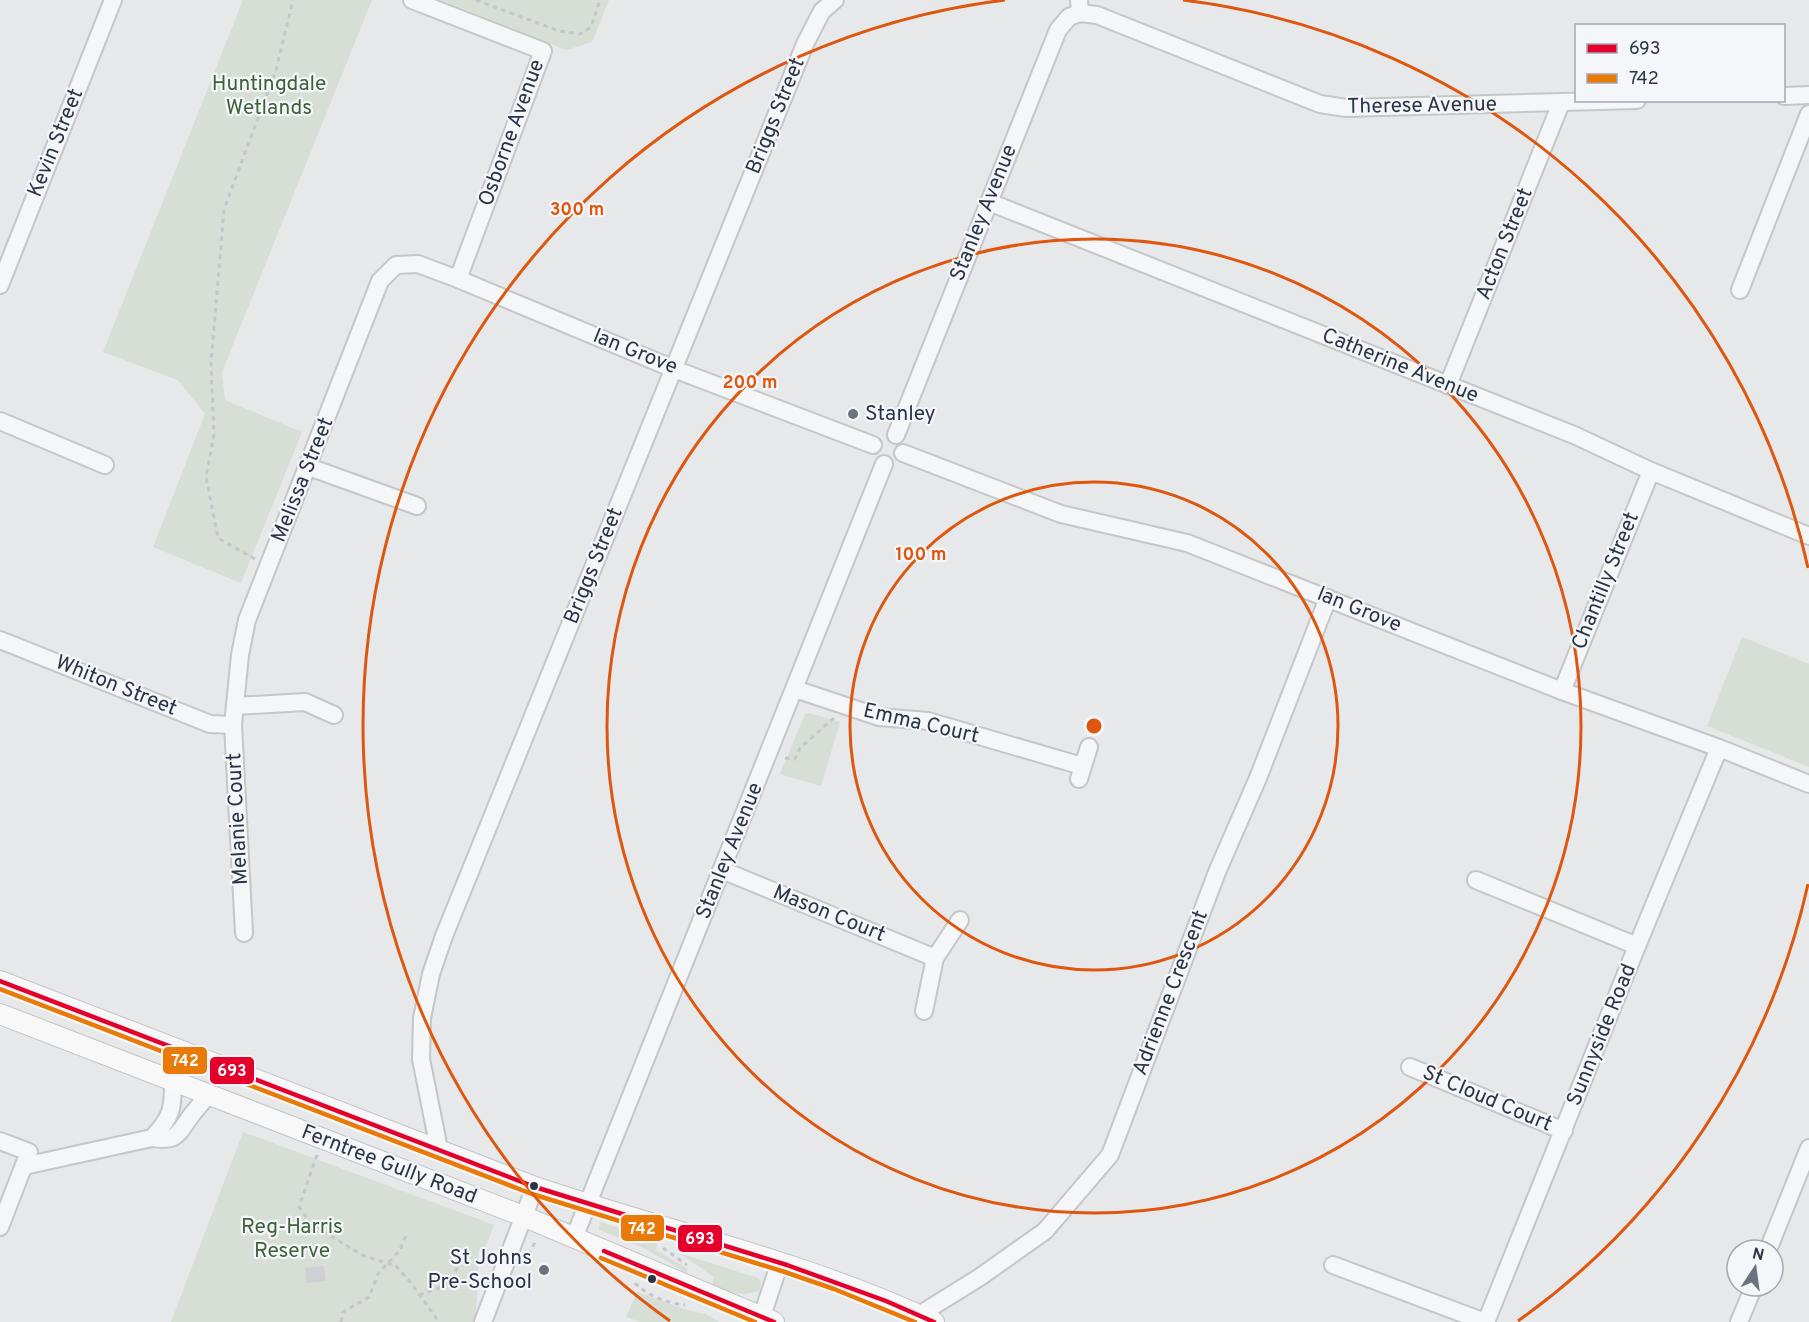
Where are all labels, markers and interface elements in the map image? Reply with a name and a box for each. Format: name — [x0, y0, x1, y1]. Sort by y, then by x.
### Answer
legend — [1575, 24, 1785, 102]
text: 693 — [1629, 38, 1661, 61]
street label: Briggs Street — [740, 54, 812, 178]
street label: Osborne Avenue — [473, 56, 551, 210]
text: 742 — [1629, 68, 1659, 91]
park label: Huntingdale Wetlands — [212, 71, 326, 122]
street label: Kevin Street — [22, 85, 90, 201]
street label: Therese Avenue — [1347, 91, 1497, 121]
street label: Stanley Avenue — [944, 141, 1024, 285]
street label: Acton Street — [1470, 184, 1540, 304]
text: 300 m — [550, 199, 604, 222]
street label: Catherine Avenue — [1318, 322, 1482, 410]
street label: Ian Grove — [589, 323, 681, 381]
text: 200 m — [722, 372, 778, 395]
place label: Stanley — [865, 401, 936, 428]
marker: Stanley — [846, 407, 860, 421]
street label: Melissa Street — [266, 414, 340, 546]
street label: Briggs Street — [558, 504, 630, 628]
street label: Chantilly Street — [1566, 508, 1646, 654]
text: 100 m — [895, 544, 947, 567]
street label: Ian Grove — [1313, 581, 1405, 639]
street label: Whiton Street — [51, 649, 181, 723]
street label: Emma Court — [860, 698, 982, 750]
centre of rings — [1084, 716, 1104, 736]
street label: Melanie Court — [221, 752, 255, 886]
street label: Stanley Avenue — [690, 779, 770, 923]
street label: Mason Court — [769, 879, 889, 949]
street label: Adrienne Crescent — [1127, 907, 1215, 1079]
street label: Sunnyside Road — [1561, 960, 1643, 1110]
line badge: 742 — [162, 1046, 208, 1075]
text: 742 — [171, 1052, 199, 1072]
line badge: 693 — [209, 1056, 255, 1085]
street label: St Cloud Court — [1418, 1060, 1556, 1138]
text: 693 — [217, 1062, 247, 1082]
street label: Ferntree Gully Road — [297, 1119, 481, 1211]
unlabelled marker — [528, 1180, 540, 1192]
park label: Reg-Harris Reserve — [241, 1214, 343, 1265]
line badge: 742 — [620, 1214, 665, 1242]
text: 742 — [628, 1220, 656, 1240]
line badge: 693 — [677, 1224, 723, 1253]
text: 693 — [685, 1230, 715, 1250]
north arrow — [1725, 1238, 1785, 1298]
text: N — [1750, 1244, 1766, 1266]
place label: St Johns Pre-School — [427, 1245, 532, 1296]
marker: St Johns Pre-School — [537, 1263, 551, 1277]
unlabelled marker — [646, 1273, 658, 1285]

